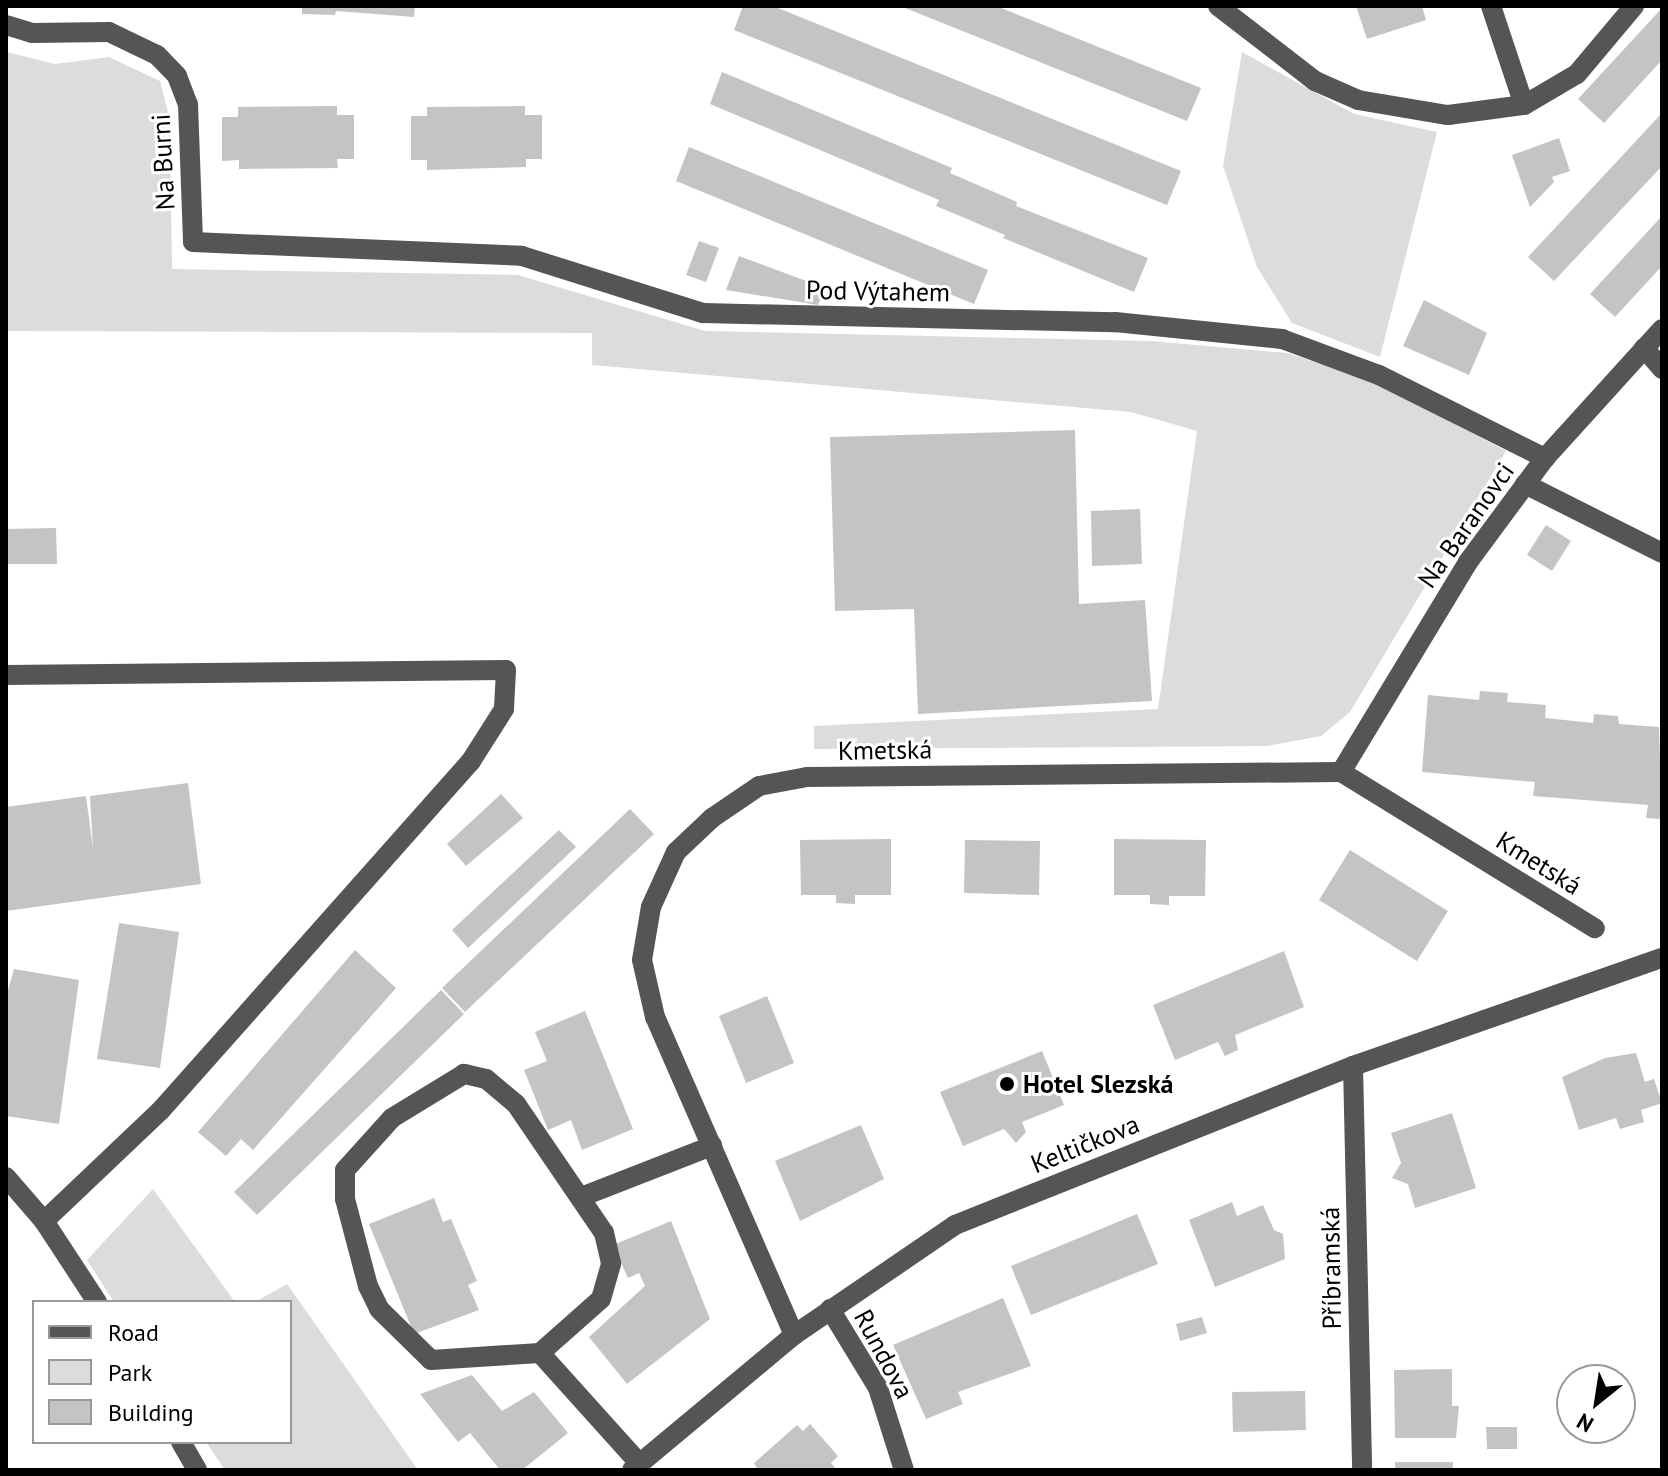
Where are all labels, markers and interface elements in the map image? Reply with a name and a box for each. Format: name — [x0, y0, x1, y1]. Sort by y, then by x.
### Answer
street label: Na Burni — [145, 113, 181, 211]
street label: Pod Výtahem — [805, 274, 951, 308]
street label: Na Baranovci — [1411, 456, 1521, 594]
street label: Kmetská — [837, 734, 933, 766]
street label: Kmetská — [1491, 825, 1587, 901]
place label: Hotel Slezská — [1023, 1068, 1173, 1100]
marker: Hotel Slezská — [998, 1075, 1016, 1093]
street label: Keltičkova — [1026, 1108, 1144, 1180]
street label: Příbramská — [1314, 1206, 1348, 1330]
legend — [32, 1300, 292, 1444]
street label: Rundova — [848, 1304, 920, 1404]
text: Road — [108, 1317, 159, 1348]
text: Park — [108, 1357, 152, 1388]
north arrow — [1556, 1364, 1636, 1444]
text: Building — [108, 1397, 194, 1428]
text: N — [1572, 1407, 1598, 1439]

